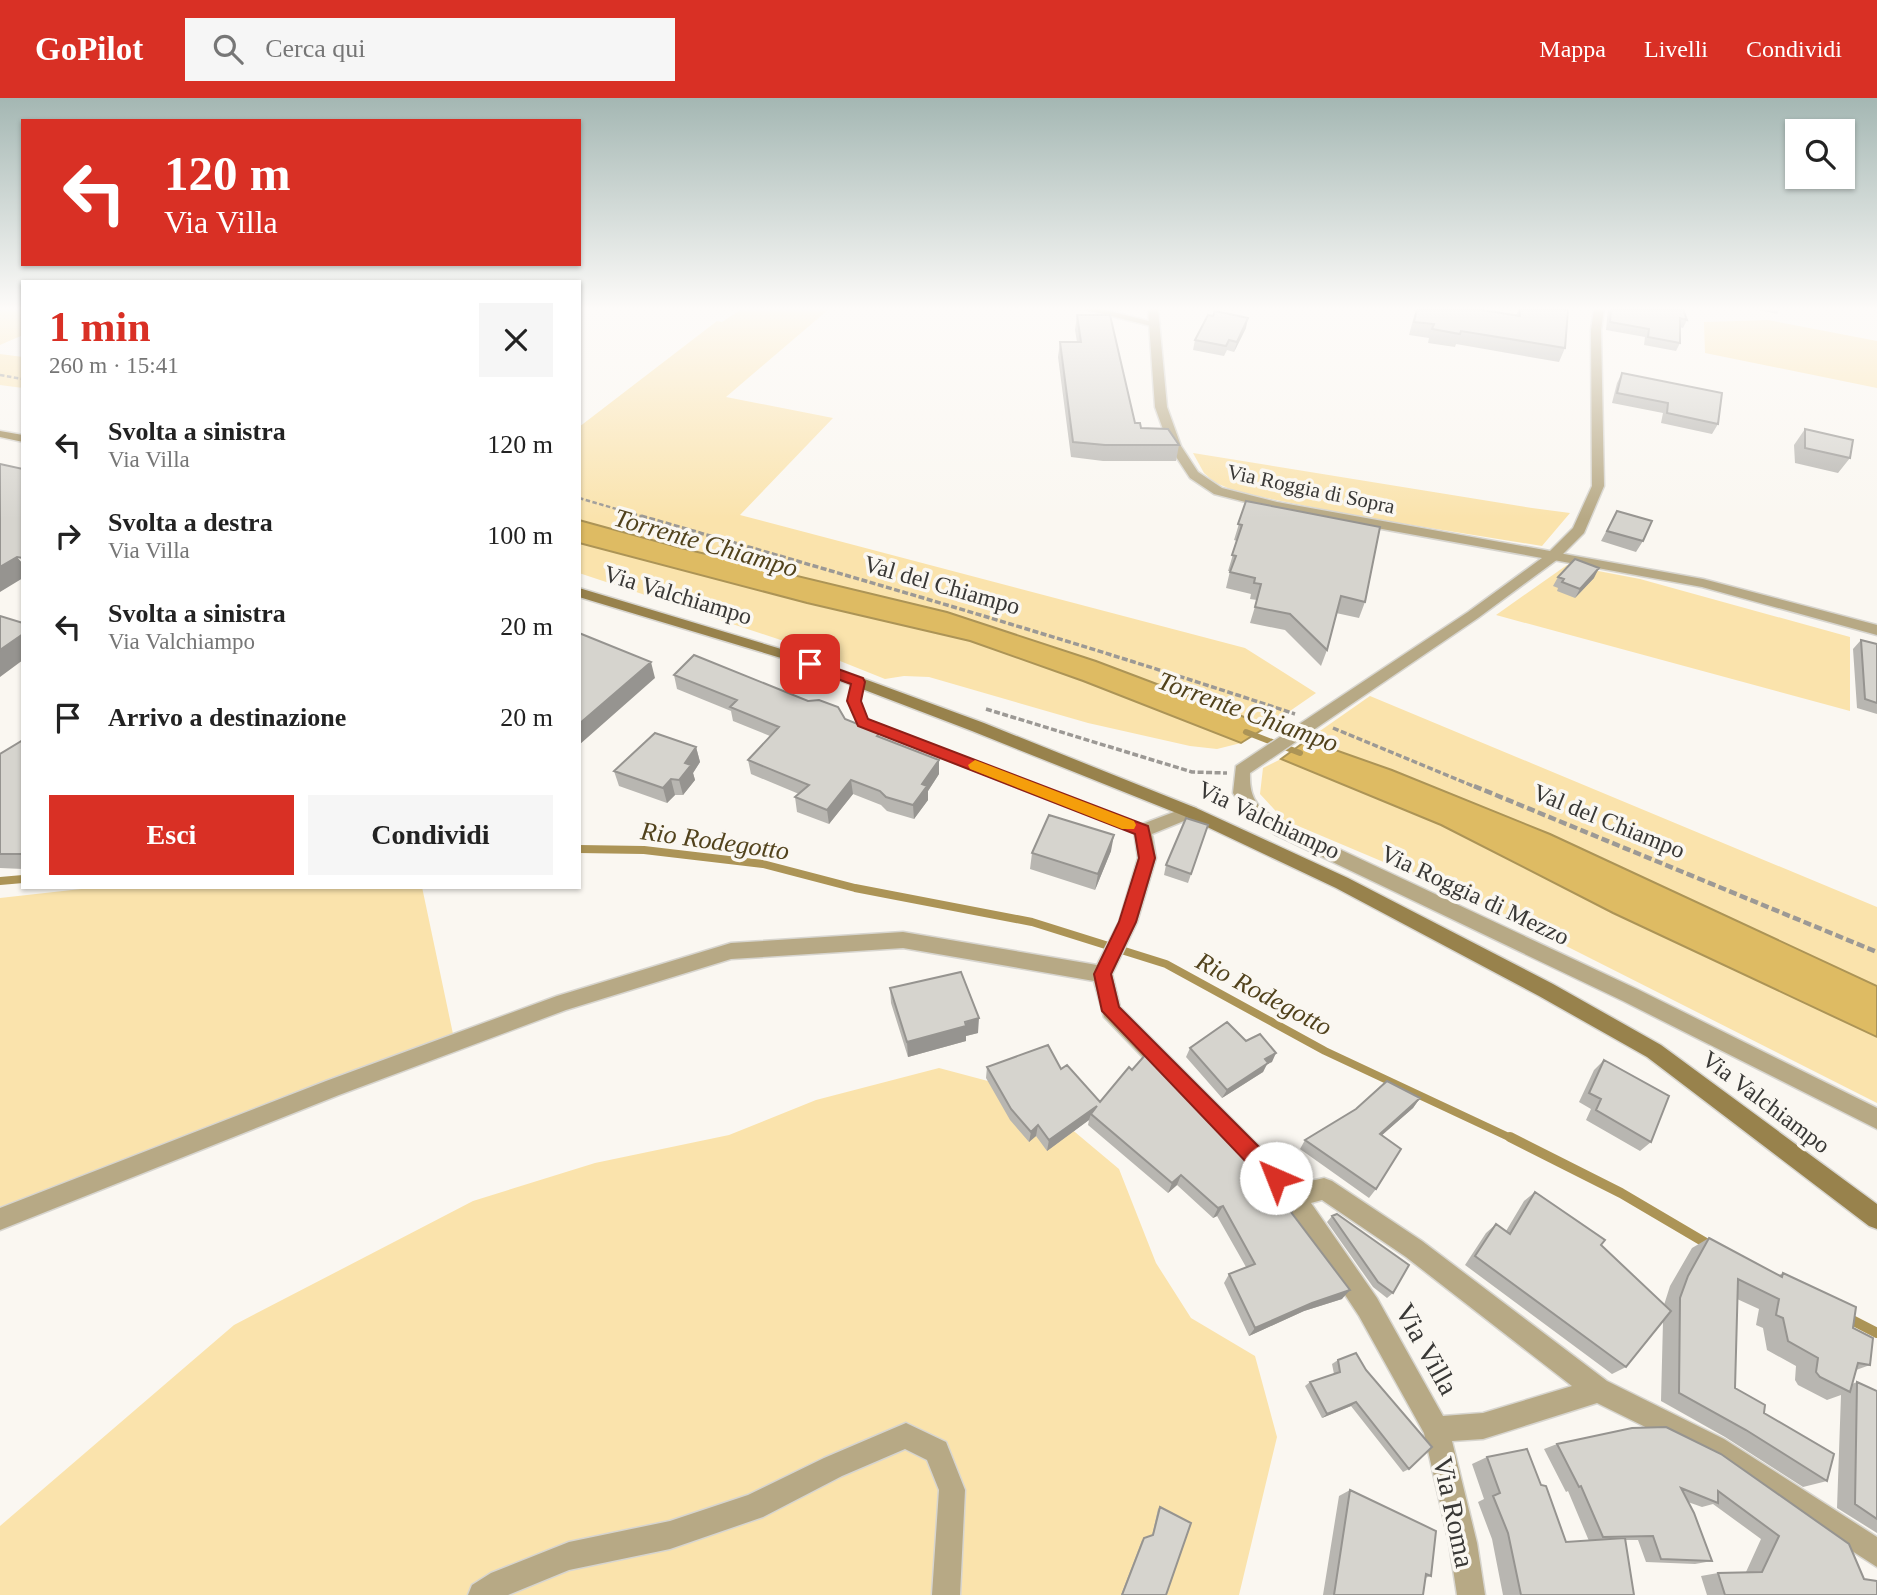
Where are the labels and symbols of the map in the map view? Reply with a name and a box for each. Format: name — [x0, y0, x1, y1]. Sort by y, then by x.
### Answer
street label: Via Roggia di Sopra — [1225, 460, 1398, 519]
water label: Torrente Chiampo — [611, 503, 801, 583]
street label: Val del Chiampo — [861, 550, 1023, 620]
street label: Via Valchiampo — [601, 560, 755, 630]
pin — [780, 634, 840, 694]
water label: Torrente Chiampo — [1154, 666, 1342, 758]
street label: Via Valchiampo — [1194, 776, 1344, 864]
street label: Val del Chiampo — [1529, 779, 1689, 863]
water label: Rio Rodegotto — [638, 816, 791, 866]
street label: Via Roggia di Mezzo — [1377, 840, 1573, 950]
water label: Rio Rodegotto — [1190, 946, 1337, 1042]
street label: Via Valchiampo — [1697, 1045, 1835, 1159]
position arrow — [1239, 1141, 1313, 1215]
street label: Via Villa — [1389, 1298, 1465, 1401]
street label: Via Roma — [1427, 1454, 1481, 1571]

